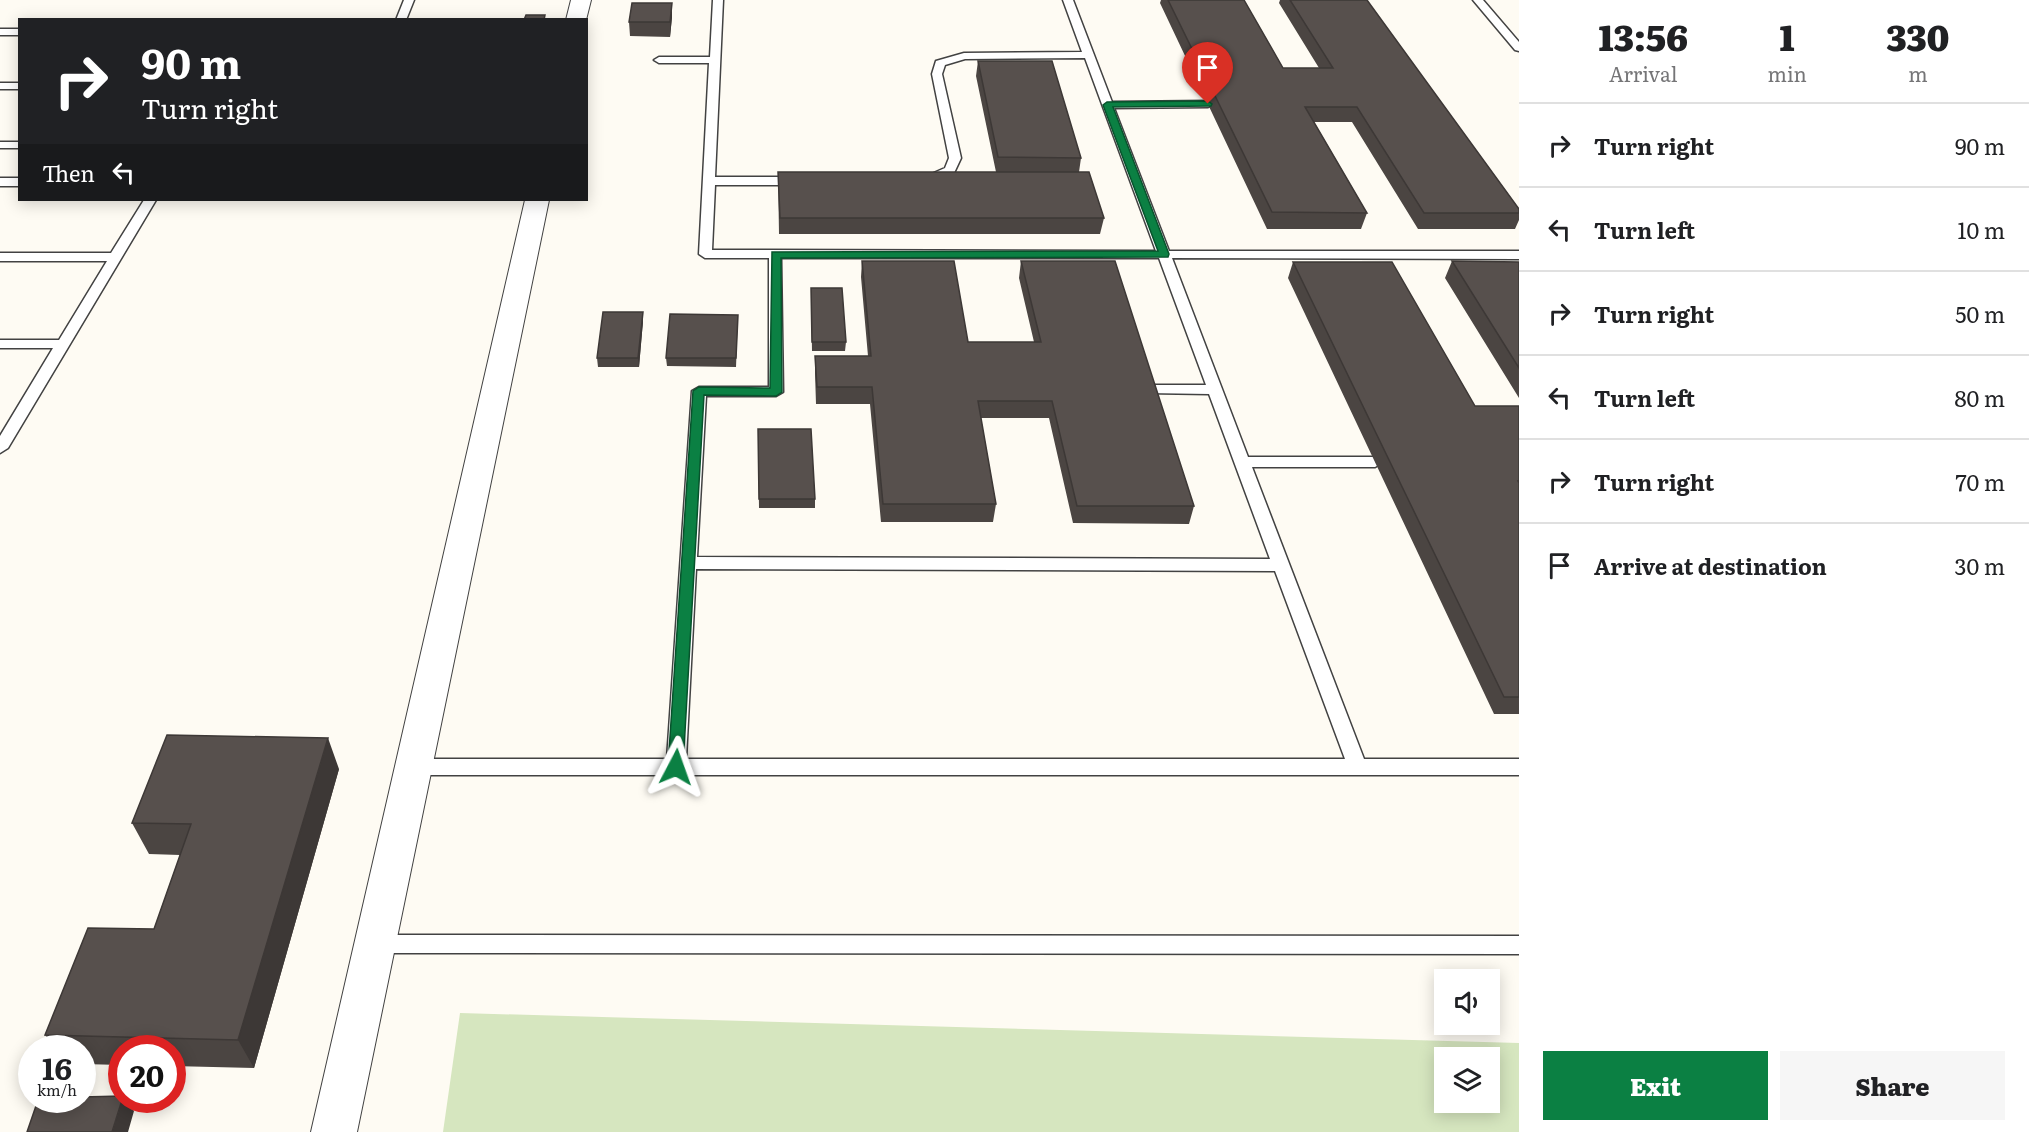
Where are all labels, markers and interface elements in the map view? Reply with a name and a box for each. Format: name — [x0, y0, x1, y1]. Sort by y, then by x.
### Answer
text: 13:56 — [1598, 9, 1688, 62]
text: 1 — [1780, 9, 1795, 62]
text: 330 — [1886, 9, 1950, 62]
text: 90 m — [141, 30, 241, 92]
icon: right — [42, 42, 120, 120]
pin — [1182, 42, 1233, 104]
icon: arrive — [1191, 51, 1224, 84]
text: Arrival — [1609, 58, 1677, 88]
text: min — [1767, 58, 1807, 88]
text: m — [1908, 58, 1928, 88]
text: Turn right — [141, 87, 278, 127]
icon: right — [1543, 129, 1576, 162]
text: Turn right — [1594, 129, 1714, 162]
text: 90 m — [1955, 129, 2005, 162]
text: Then — [42, 156, 95, 189]
icon: left — [107, 156, 140, 189]
icon: left — [1543, 213, 1576, 246]
text: Turn left — [1594, 213, 1695, 246]
text: 10 m — [1958, 213, 2005, 246]
icon: right — [1543, 297, 1576, 330]
text: Turn right — [1594, 297, 1714, 330]
text: 50 m — [1955, 297, 2005, 330]
icon: left — [1543, 381, 1576, 414]
text: Turn left — [1594, 381, 1695, 414]
text: 80 m — [1954, 381, 2005, 414]
icon: right — [1543, 465, 1576, 498]
text: Turn right — [1594, 465, 1714, 498]
text: 70 m — [1955, 465, 2005, 498]
icon: arrive — [1543, 549, 1576, 582]
text: Arrive at destination — [1594, 549, 1827, 582]
text: 30 m — [1955, 549, 2005, 582]
position arrow — [644, 735, 708, 799]
map controls — [1434, 969, 1500, 1113]
button: sound — [1434, 969, 1500, 1035]
speed limit sign: 20 — [108, 1035, 186, 1113]
text: 16 — [42, 1045, 72, 1089]
button: layers — [1434, 1047, 1500, 1113]
button: Exit — [1543, 1051, 1768, 1120]
button: Share — [1780, 1051, 2005, 1120]
text: km/h — [37, 1078, 77, 1101]

